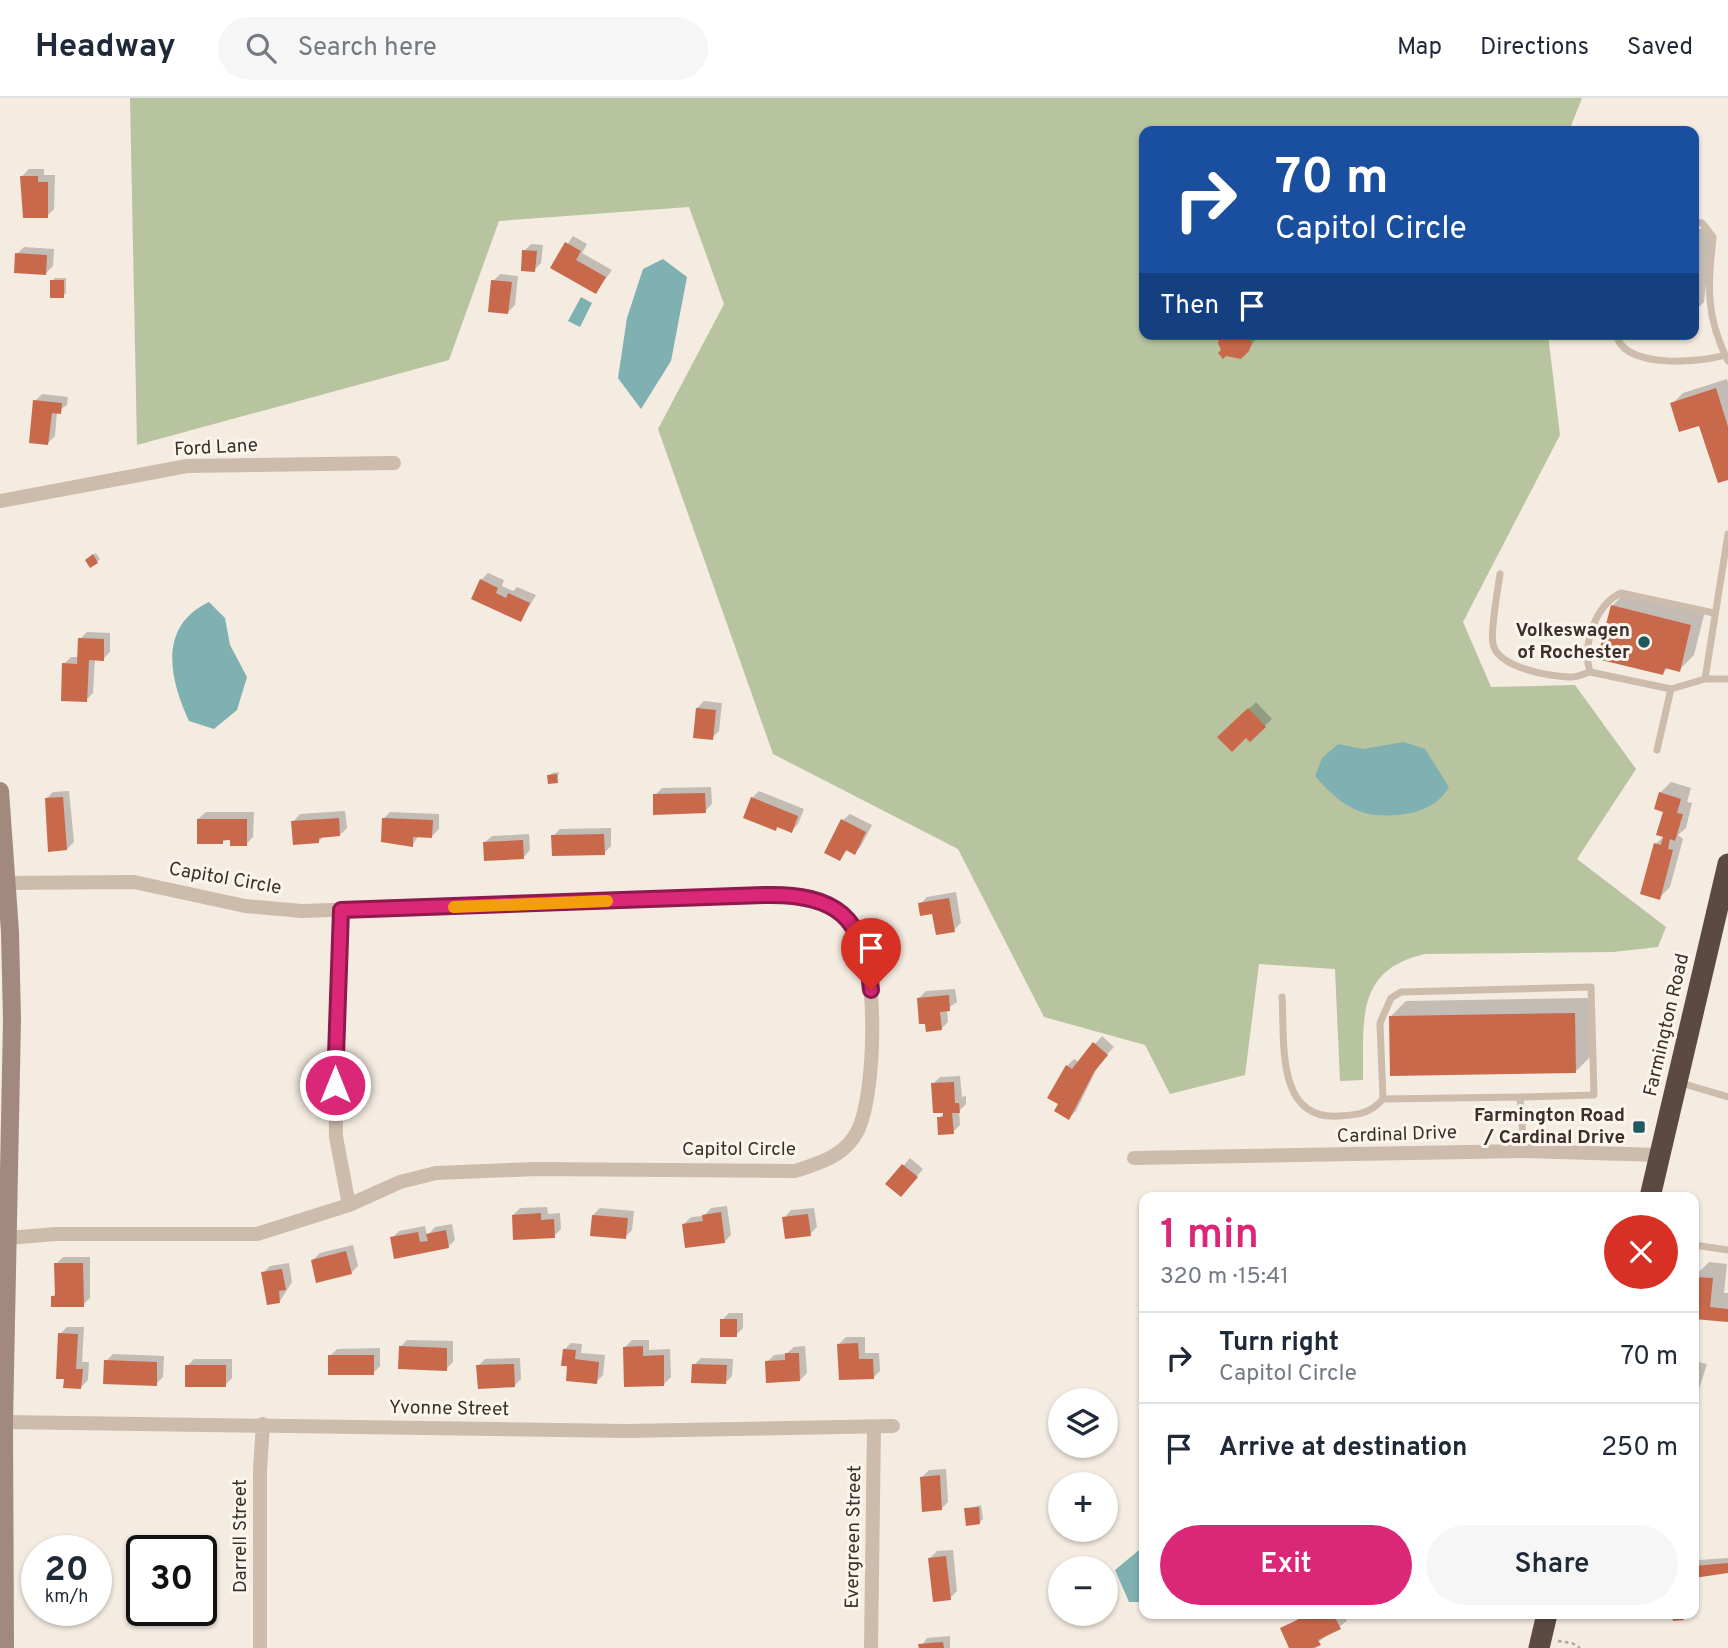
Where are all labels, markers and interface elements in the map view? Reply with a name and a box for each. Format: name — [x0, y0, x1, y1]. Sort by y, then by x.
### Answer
search box — [218, 17, 708, 80]
text: Headway — [35, 27, 176, 69]
icon: search — [242, 29, 280, 67]
text: Search here — [298, 32, 437, 65]
text: Map — [1397, 33, 1442, 63]
text: Directions — [1480, 33, 1589, 63]
text: Saved — [1627, 33, 1693, 63]
text: 70 m — [1275, 149, 1389, 211]
icon: right — [1160, 154, 1251, 245]
text: Capitol Circle — [1275, 210, 1467, 250]
icon: arrive — [1233, 287, 1271, 325]
text: Then — [1160, 290, 1219, 323]
street label: Ford Lane — [174, 434, 258, 462]
place label: Volkeswagen of Rochester — [1515, 619, 1630, 665]
marker: Volkeswagen of Rochester — [1636, 634, 1652, 650]
street label: Capitol Circle — [167, 857, 283, 901]
pin — [841, 918, 901, 990]
icon: arrive — [852, 929, 890, 967]
street label: Farmington Road — [1639, 951, 1695, 1099]
position arrow — [298, 1048, 372, 1122]
place label: Farmington Road / Cardinal Drive — [1474, 1104, 1625, 1150]
marker: Farmington Road / Cardinal Drive — [1631, 1119, 1647, 1135]
street label: Cardinal Drive — [1337, 1121, 1457, 1149]
street label: Capitol Circle — [682, 1138, 796, 1162]
text: 1 min — [1160, 1210, 1259, 1263]
button: close — [1604, 1215, 1678, 1289]
text: 320 m · 15:41 — [1160, 1263, 1289, 1292]
text: Turn right — [1219, 1327, 1339, 1360]
icon: right — [1160, 1339, 1198, 1377]
text: 70 m — [1620, 1341, 1678, 1374]
text: Capitol Circle — [1219, 1360, 1357, 1389]
map controls — [1048, 1388, 1118, 1626]
button: layers — [1048, 1388, 1118, 1458]
street label: Yvonne Street — [389, 1396, 509, 1422]
icon: arrive — [1160, 1430, 1198, 1468]
text: Arrive at destination — [1219, 1432, 1467, 1465]
text: 250 m — [1601, 1432, 1678, 1465]
street label: Evergreen Street — [841, 1465, 867, 1609]
button: + — [1048, 1472, 1118, 1542]
street label: Darrell Street — [229, 1479, 253, 1593]
button: Exit — [1160, 1525, 1412, 1605]
button: Share — [1426, 1525, 1678, 1605]
speed limit sign: 30 — [126, 1535, 217, 1626]
text: 20 — [44, 1549, 89, 1593]
button: − — [1048, 1556, 1118, 1626]
text: km/h — [45, 1586, 88, 1609]

